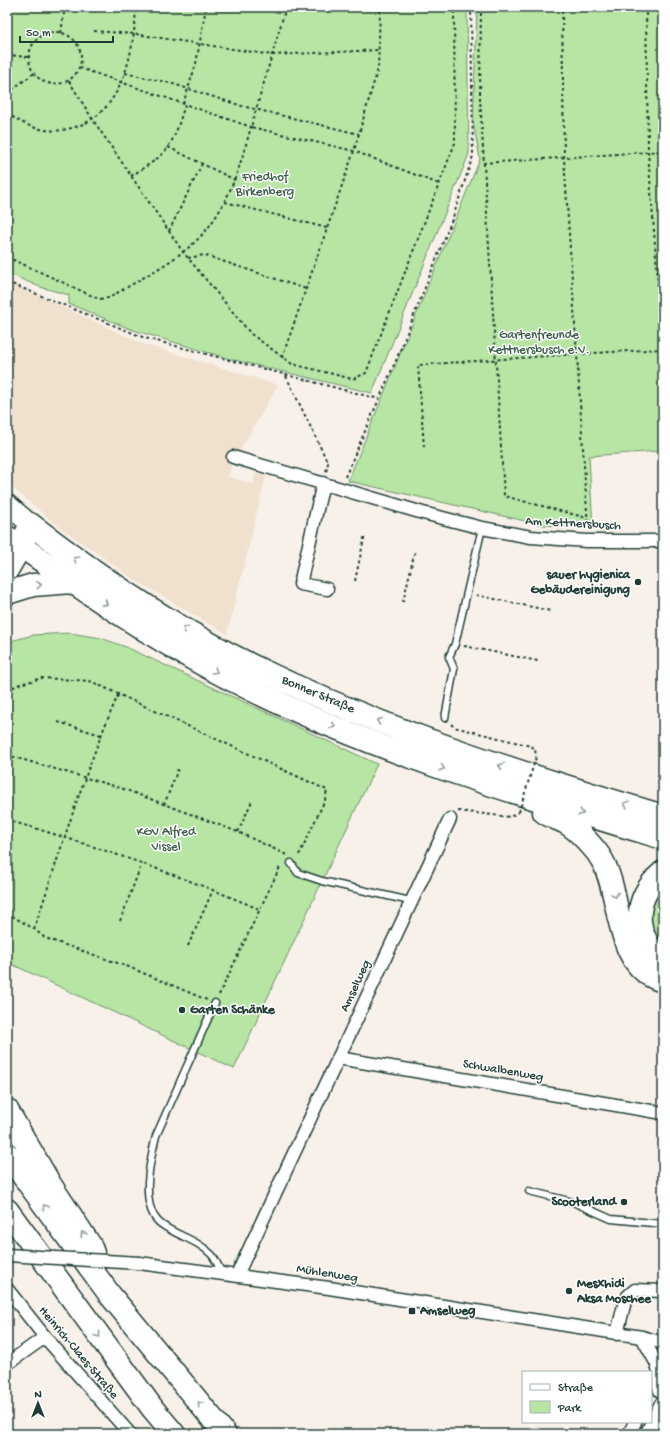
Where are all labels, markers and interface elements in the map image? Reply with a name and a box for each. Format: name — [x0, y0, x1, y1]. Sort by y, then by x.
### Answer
scale bar — [20, 18, 113, 44]
text: 50 m — [26, 27, 51, 41]
park label: Friedhof Birkenberg — [235, 170, 294, 200]
park label: Gartenfreunde Kettnersbusch e.V. — [488, 328, 590, 358]
street label: Am Kettnersbusch — [525, 514, 621, 534]
one-way arrow — [73, 556, 80, 564]
place label: sauer hygienica Gebäudereinigung — [530, 568, 631, 598]
marker: sauer hygienica Gebäudereinigung — [633, 577, 643, 587]
one-way arrow — [36, 580, 42, 589]
one-way arrow — [100, 598, 107, 605]
one-way arrow — [182, 627, 189, 634]
one-way arrow — [211, 666, 219, 673]
street label: Bonner Straße — [278, 672, 357, 717]
one-way arrow — [376, 718, 383, 726]
one-way arrow — [329, 722, 336, 730]
one-way arrow — [498, 762, 505, 771]
one-way arrow — [439, 763, 446, 771]
one-way arrow — [622, 800, 629, 809]
one-way arrow — [577, 808, 584, 817]
park label: KGV Alfred Vissel — [136, 825, 197, 855]
one-way arrow — [610, 892, 619, 899]
street label: Amselweg — [337, 958, 375, 1014]
place label: Garten Schänke — [190, 1003, 276, 1018]
marker: Garten Schänke — [177, 1005, 187, 1015]
street label: Schwalbenweg — [462, 1057, 544, 1085]
place label: Scooterland — [552, 1195, 617, 1210]
marker: Scooterland — [619, 1197, 629, 1207]
one-way arrow — [43, 1205, 50, 1212]
one-way arrow — [80, 1231, 88, 1238]
street label: Mühlenweg — [295, 1262, 359, 1286]
place label: Mesxhidi Aksa Moschee — [576, 1277, 652, 1307]
marker: Mesxhidi Aksa Moschee — [564, 1286, 574, 1296]
street label: Heinrich-Claes-Straße — [35, 1304, 121, 1403]
place label: Amselweg — [419, 1304, 476, 1319]
marker: Amselweg — [407, 1306, 417, 1316]
one-way arrow — [93, 1331, 100, 1338]
legend — [522, 1371, 652, 1423]
text: Straße — [558, 1382, 594, 1396]
north arrow — [18, 1383, 58, 1423]
text: N — [34, 1389, 42, 1401]
one-way arrow — [197, 1402, 204, 1409]
text: Park — [557, 1402, 583, 1416]

